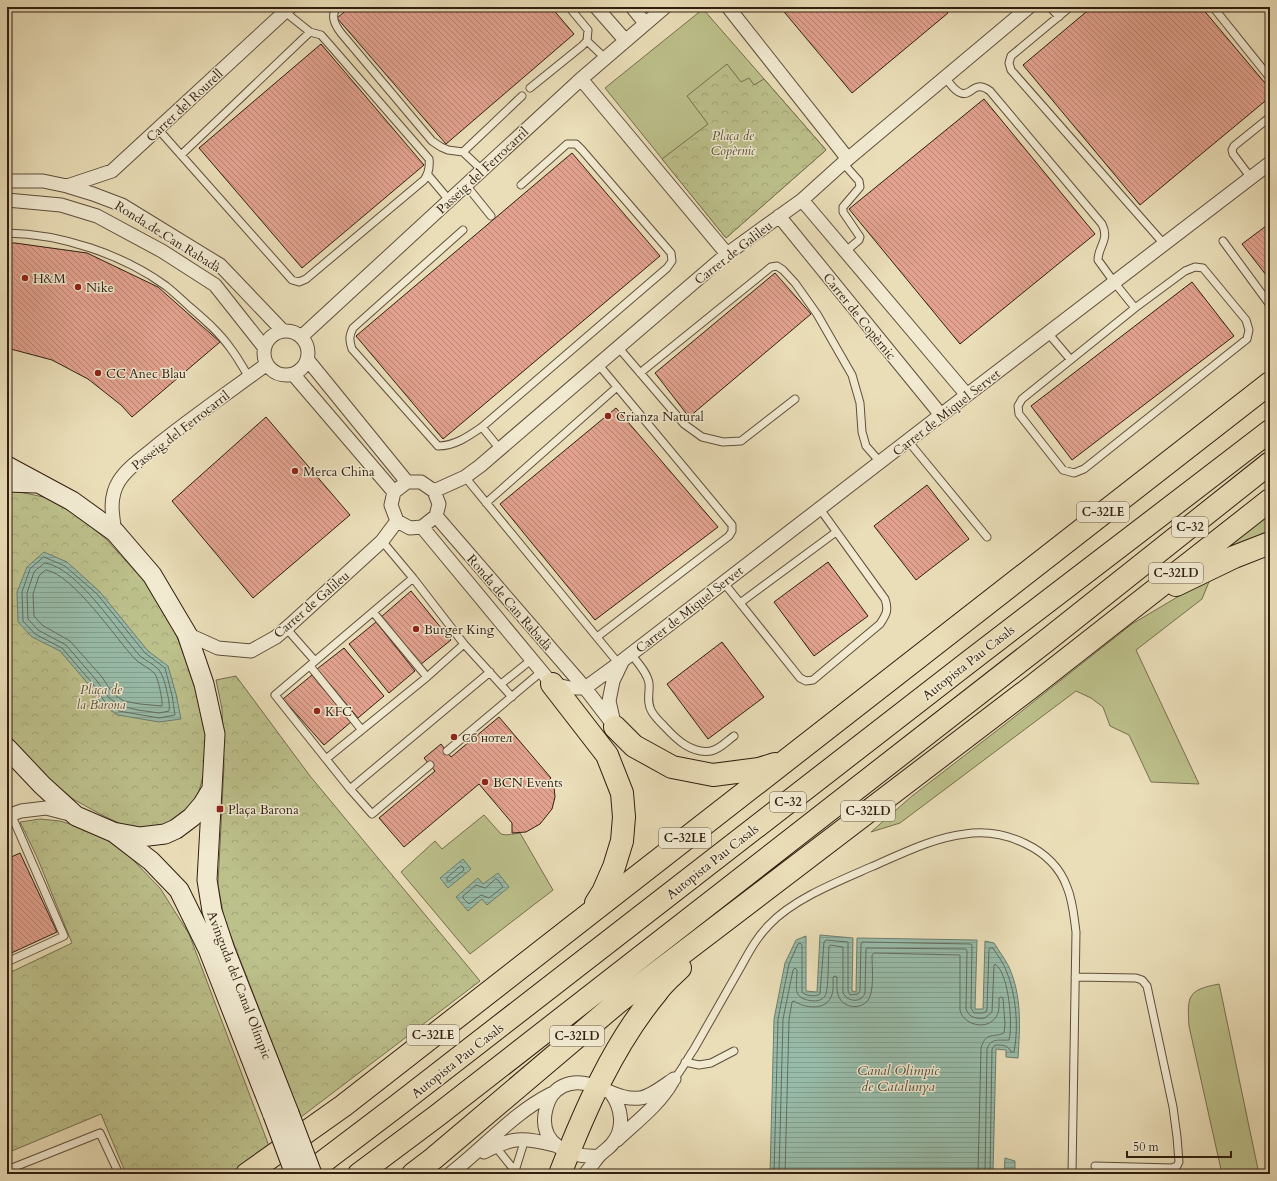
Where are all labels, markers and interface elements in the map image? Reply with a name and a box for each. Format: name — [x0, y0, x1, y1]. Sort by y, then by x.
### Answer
street label: Carrer del Rourell — [142, 65, 228, 146]
street label: Passeig del Ferrocarril — [433, 123, 533, 218]
park label: Plaça de Copèrnic — [711, 127, 756, 160]
street label: Ronda de Can Rabadà — [111, 197, 224, 277]
street label: Carrer de Galileu — [691, 217, 776, 289]
street label: Carrer de Copèrnic — [819, 269, 900, 364]
place label: H&M — [33, 270, 66, 288]
marker: H&M — [20, 273, 30, 283]
place label: Nike — [86, 279, 114, 297]
marker: Nike — [73, 282, 83, 292]
place label: CC Anec Blau — [106, 365, 186, 383]
street label: Carrer de Miquel Servet — [889, 365, 1004, 460]
marker: CC Anec Blau — [93, 368, 103, 378]
street label: Passeig del Ferrocarril — [128, 386, 234, 475]
place label: Crianza Natural — [616, 408, 705, 426]
marker: Crianza Natural — [603, 411, 613, 421]
place label: Merca China — [303, 463, 375, 481]
marker: Merca China — [290, 466, 300, 476]
road number: C-32LE — [1077, 502, 1129, 522]
road number: C-32 — [1172, 517, 1208, 537]
street label: Ronda de Can Rabadà — [462, 551, 556, 655]
street label: Carrer de Miquel Servet — [632, 562, 747, 657]
road number: C-32LD — [1149, 563, 1203, 583]
street label: Carrer de Galileu — [270, 567, 353, 643]
place label: Burger King — [424, 621, 495, 639]
street label: Autopista Pau Casals — [919, 621, 1019, 705]
marker: Burger King — [411, 624, 421, 634]
park label: Plaça de la Barona — [76, 681, 126, 714]
place label: KFC — [325, 703, 352, 721]
marker: KFC — [312, 706, 322, 716]
place label: Сб нотел — [462, 729, 513, 747]
marker: Сб нотел — [449, 732, 459, 742]
place label: BCN Events — [493, 774, 563, 792]
marker: BCN Events — [480, 777, 490, 787]
road number: C-32 — [770, 792, 806, 812]
place label: Plaça Barona — [228, 801, 299, 819]
road number: C-32LD — [841, 801, 895, 821]
marker: Plaça Barona — [215, 804, 225, 814]
street label: Autopista Pau Casals — [663, 820, 763, 904]
road number: C-32LE — [659, 828, 711, 848]
street label: Avinguda del Canal Olímpic — [202, 908, 276, 1062]
street label: Autopista Pau Casals — [408, 1019, 508, 1103]
road number: C-32LE — [407, 1025, 459, 1045]
road number: C-32LD — [550, 1026, 604, 1046]
water label: Canal Olimpic de Catalunya — [857, 1061, 939, 1096]
scale bar — [1127, 1133, 1231, 1159]
text: 50 m — [1133, 1139, 1160, 1155]

